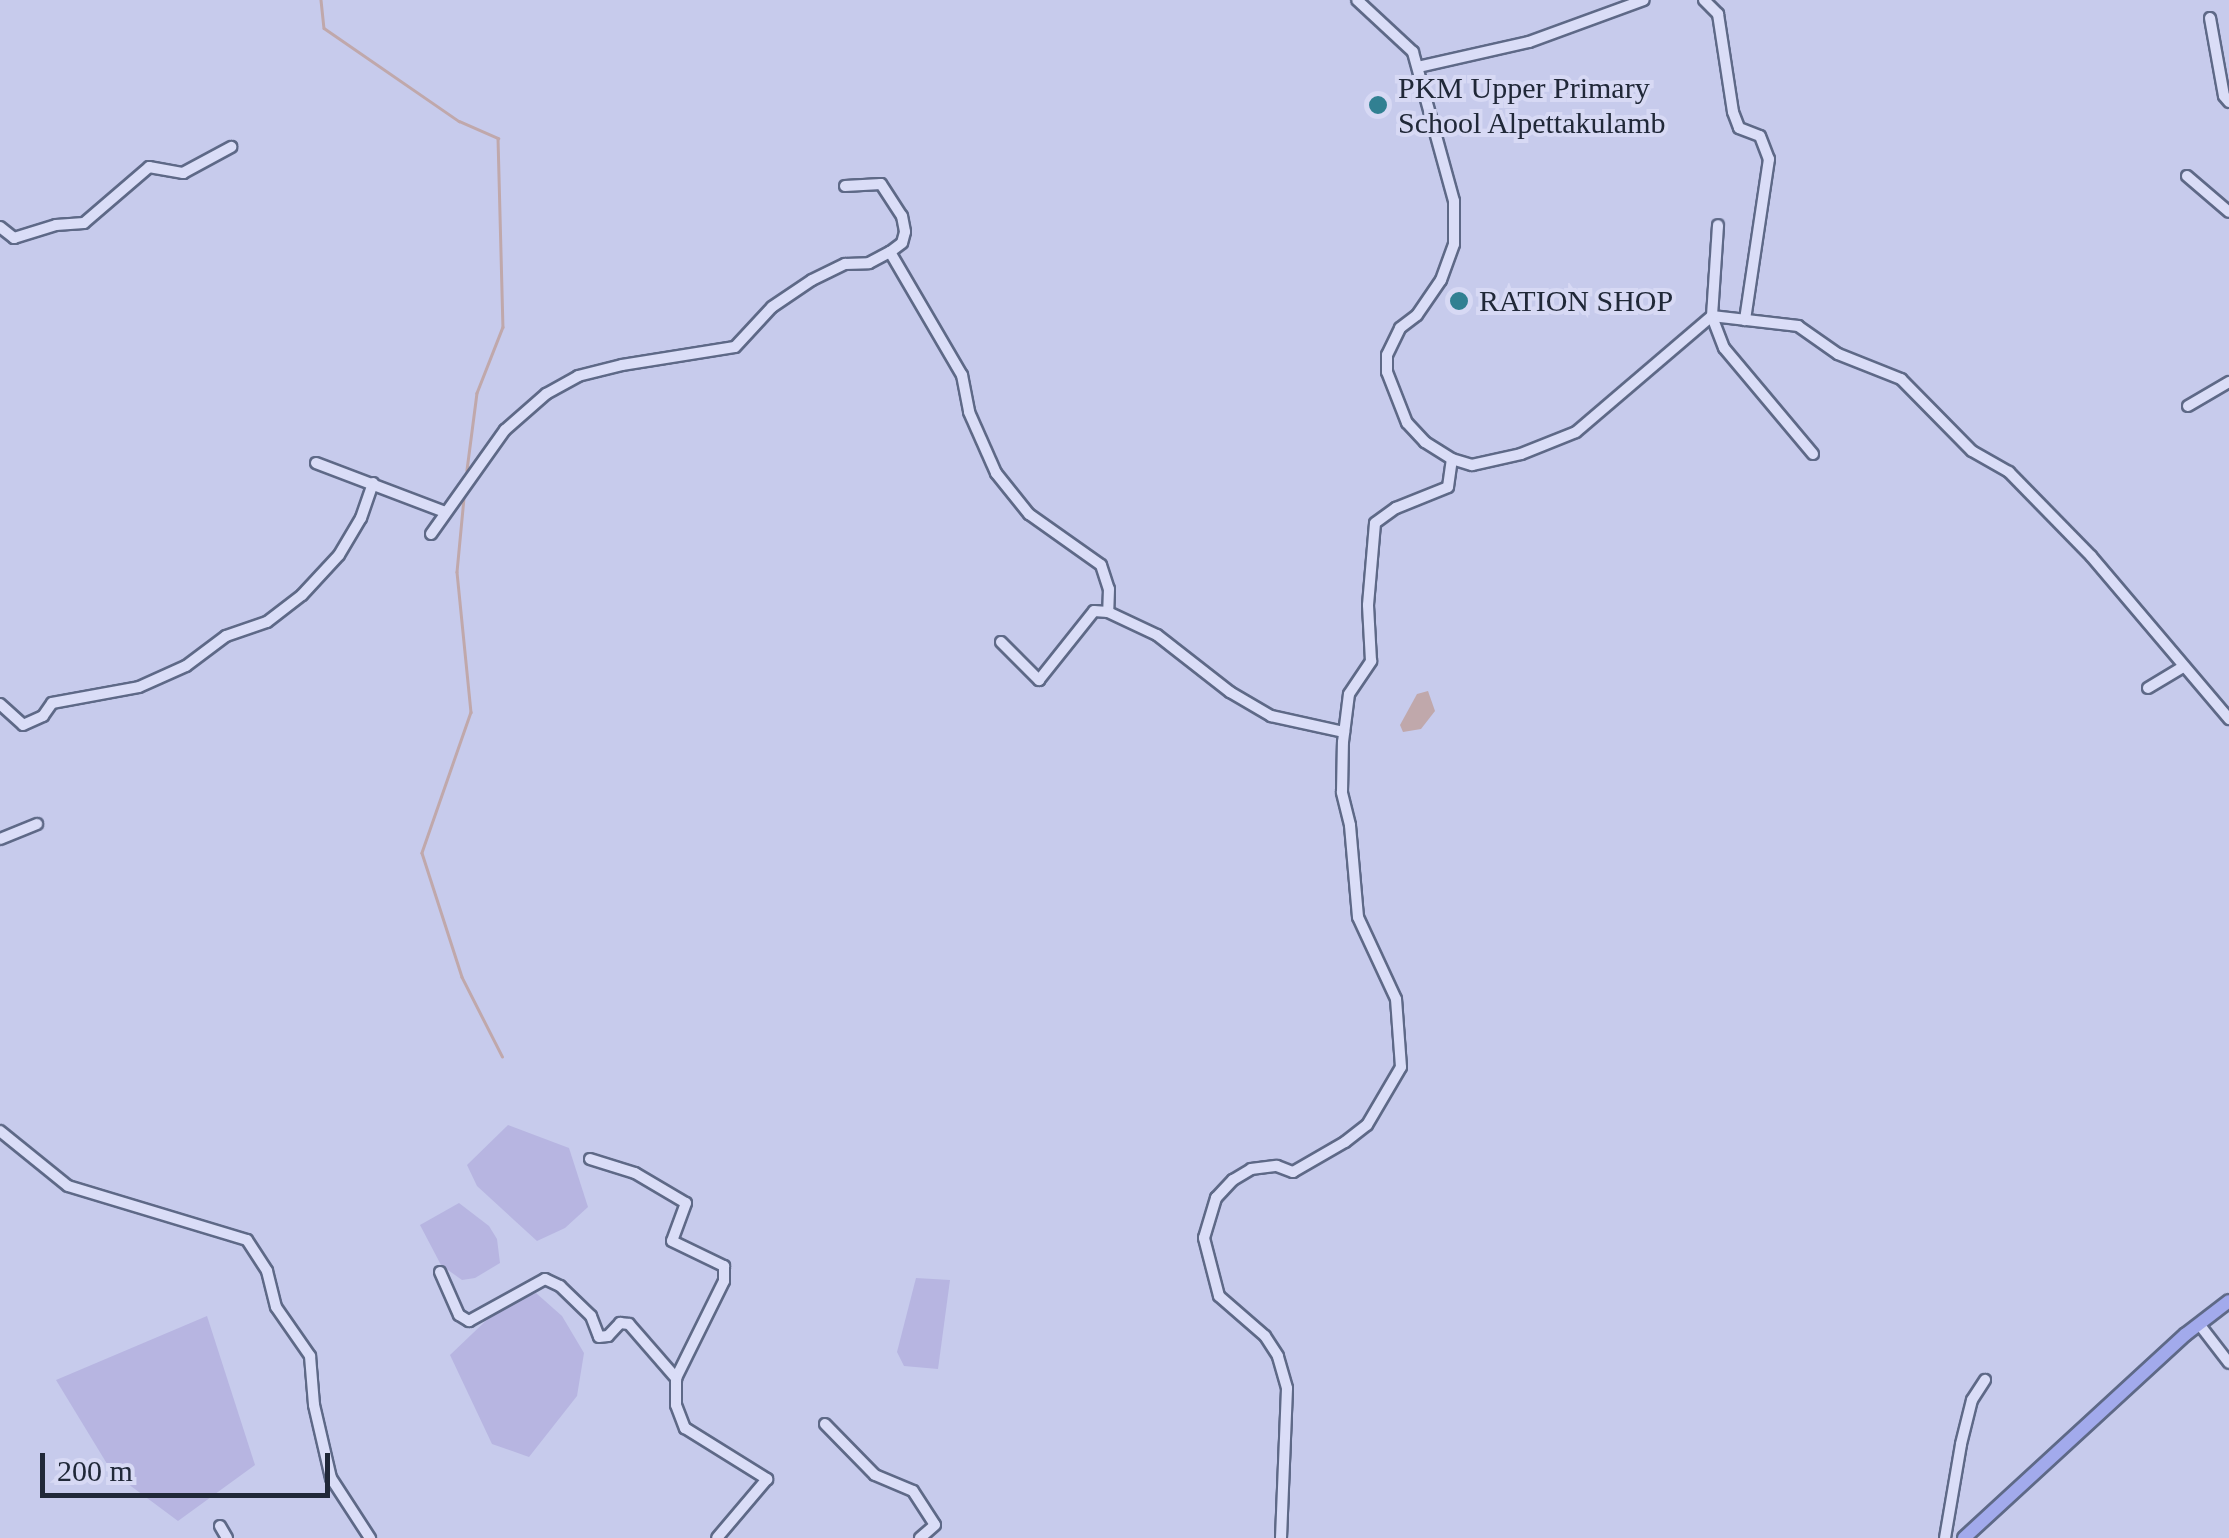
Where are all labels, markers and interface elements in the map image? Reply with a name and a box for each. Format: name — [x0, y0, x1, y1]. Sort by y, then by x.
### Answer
place label: PKM Upper Primary School Alpettakulamb — [1398, 70, 1667, 140]
marker: PKM Upper Primary School Alpettakulamb — [1367, 94, 1389, 116]
place label: RATION SHOP — [1479, 283, 1673, 319]
marker: RATION SHOP — [1448, 290, 1470, 312]
scale bar — [45, 1433, 335, 1495]
text: 200 m — [57, 1454, 133, 1487]

